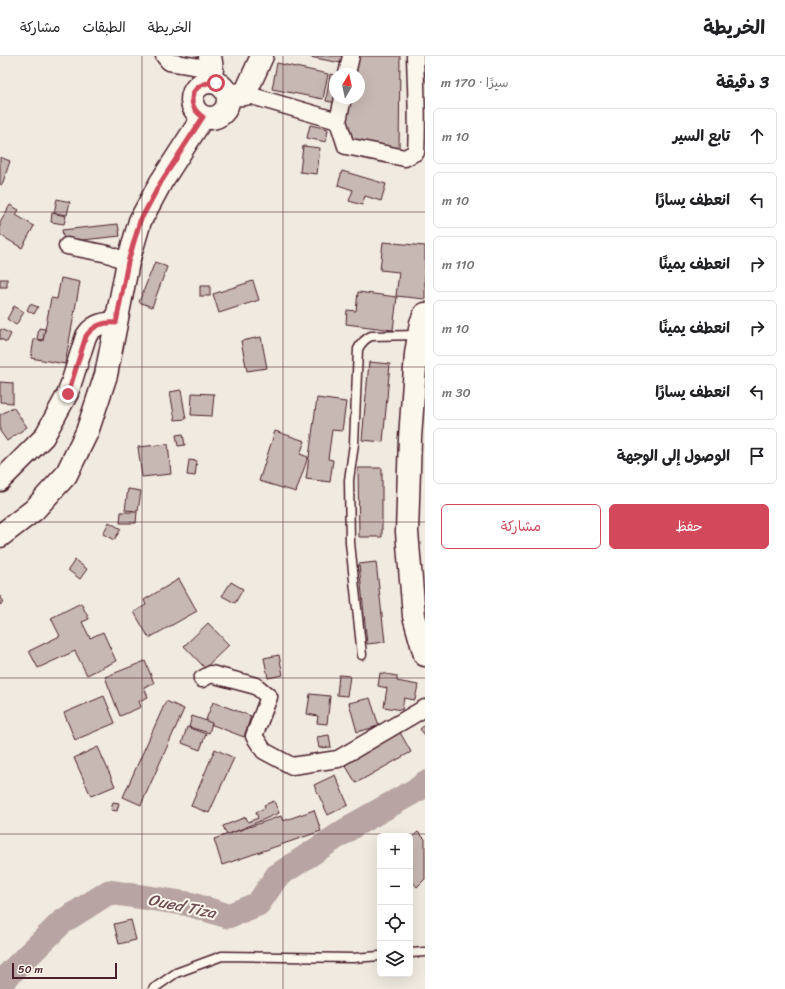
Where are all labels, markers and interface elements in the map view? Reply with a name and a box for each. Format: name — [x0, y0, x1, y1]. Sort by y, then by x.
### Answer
text: الخريطة — [703, 11, 765, 44]
text: مشاركة — [20, 15, 60, 40]
text: الطبقات — [82, 15, 126, 40]
text: الخريطة — [148, 15, 191, 40]
text: 3 دقيقة — [716, 67, 769, 97]
north arrow — [329, 68, 365, 104]
text: سيرًا · 170 m — [441, 71, 508, 94]
route start — [207, 74, 225, 92]
text: تابع السير — [673, 123, 730, 149]
text: 10 m — [442, 125, 469, 148]
icon: ahead — [746, 125, 768, 147]
text: انعطف يسارًا — [655, 187, 730, 213]
text: 10 m — [442, 189, 469, 212]
icon: left — [746, 189, 768, 211]
text: انعطف يمينًا — [659, 251, 730, 277]
text: 110 m — [442, 253, 475, 276]
icon: right — [746, 253, 768, 275]
text: انعطف يمينًا — [659, 315, 730, 341]
text: 10 m — [442, 317, 469, 340]
icon: right — [746, 317, 768, 339]
text: انعطف يسارًا — [655, 379, 730, 405]
text: 30 m — [442, 381, 471, 404]
icon: left — [746, 381, 768, 403]
route end — [59, 385, 77, 403]
text: الوصول إلى الوجهة — [617, 443, 730, 469]
icon: arrive — [746, 445, 768, 467]
button: مشاركة — [441, 504, 601, 549]
button: حفظ — [609, 504, 769, 549]
map controls — [377, 833, 413, 977]
button: + — [377, 833, 413, 869]
button: − — [377, 869, 413, 905]
water label: Oued Tiza — [145, 885, 221, 928]
button: locate — [377, 905, 413, 941]
button: layers — [377, 941, 413, 977]
text: 50 m — [18, 960, 43, 979]
scale bar — [12, 961, 117, 980]

